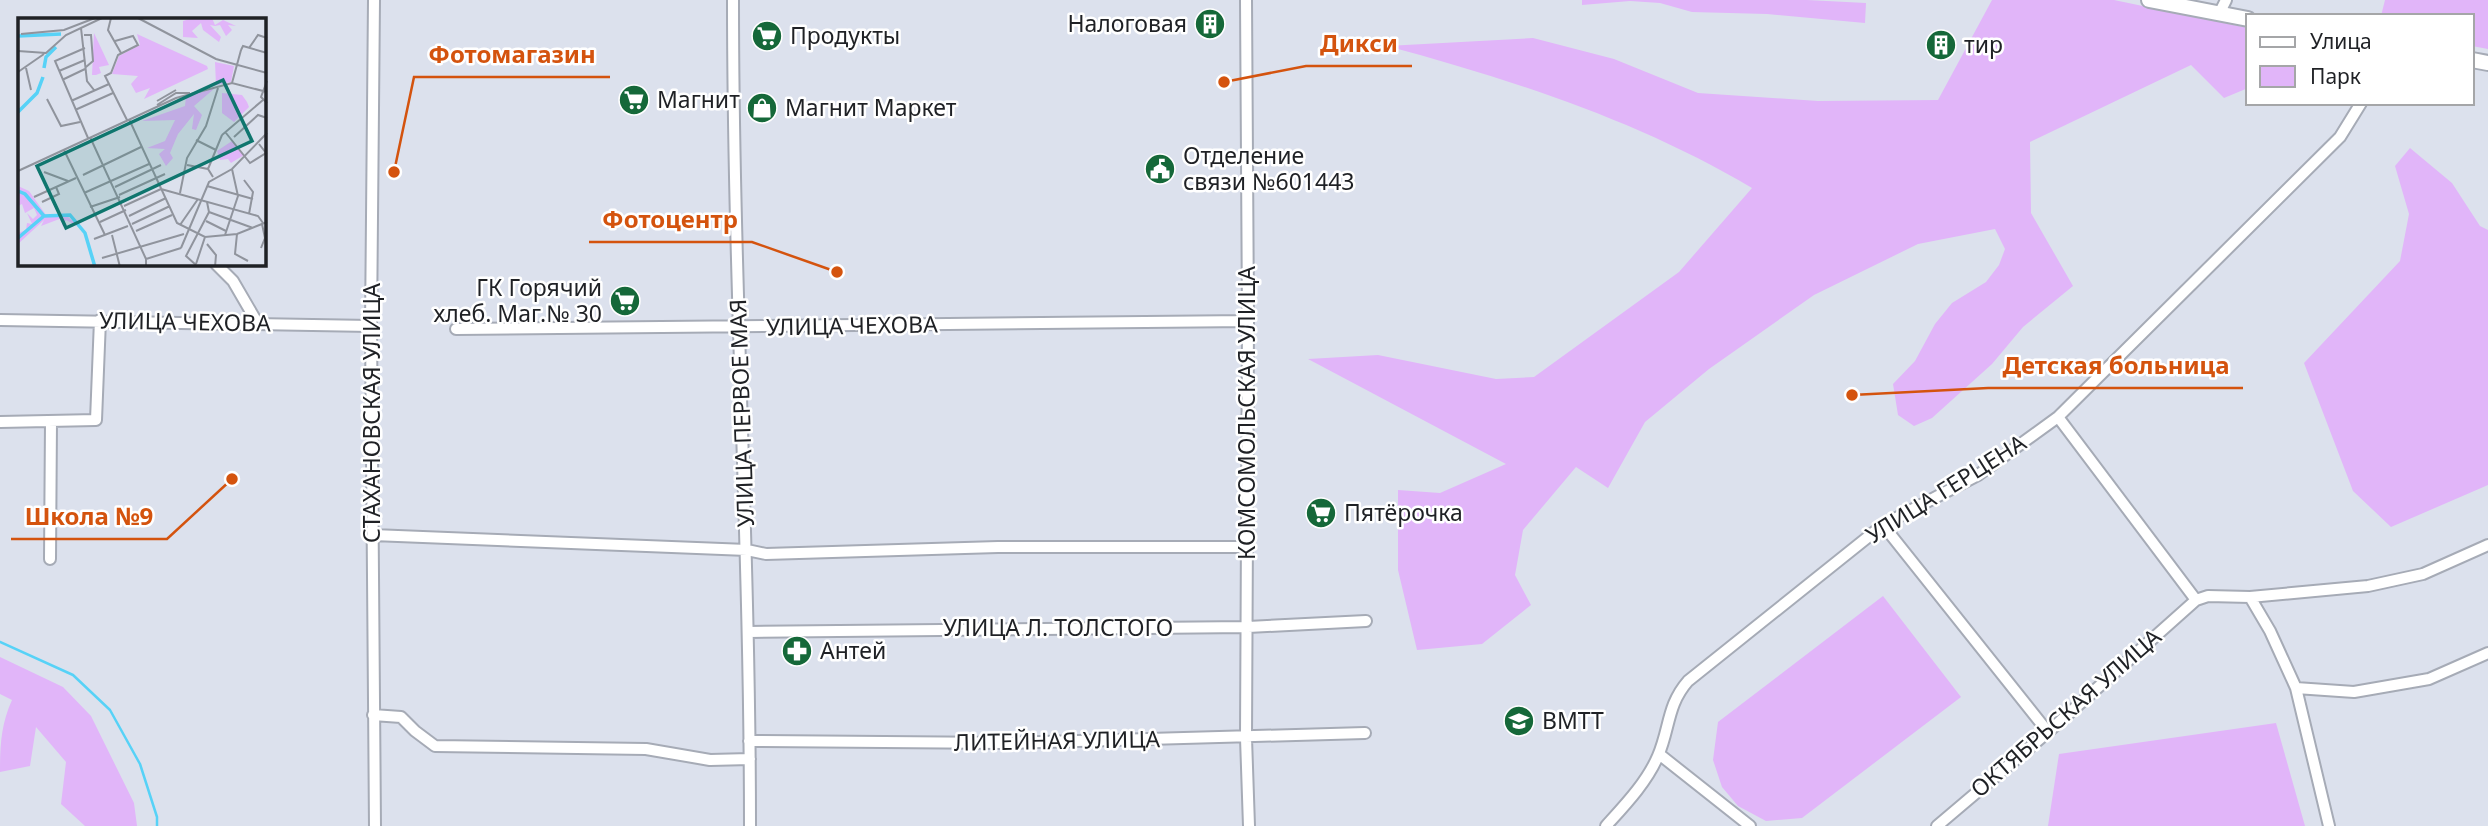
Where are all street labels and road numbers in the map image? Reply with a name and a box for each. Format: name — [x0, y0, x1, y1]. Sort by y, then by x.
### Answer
street label: КОМСОМОЛЬСКАЯ УЛИЦА — [1230, 266, 1262, 560]
street label: СТАХАНОВСКАЯ УЛИЦА — [355, 283, 387, 543]
street label: УЛИЦА ПЕРВОЕ МАЯ — [721, 298, 761, 528]
street label: УЛИЦА ЧЕХОВА — [99, 304, 271, 339]
street label: УЛИЦА ЧЕХОВА — [766, 307, 938, 342]
street label: УЛИЦА ГЕРЦЕНА — [1859, 426, 2032, 550]
street label: УЛИЦА Л. ТОЛСТОГО — [943, 611, 1173, 643]
street label: ОКТЯБРЬСКАЯ УЛИЦА — [1963, 620, 2168, 804]
street label: ЛИТЕЙНАЯ УЛИЦА — [954, 722, 1161, 758]

